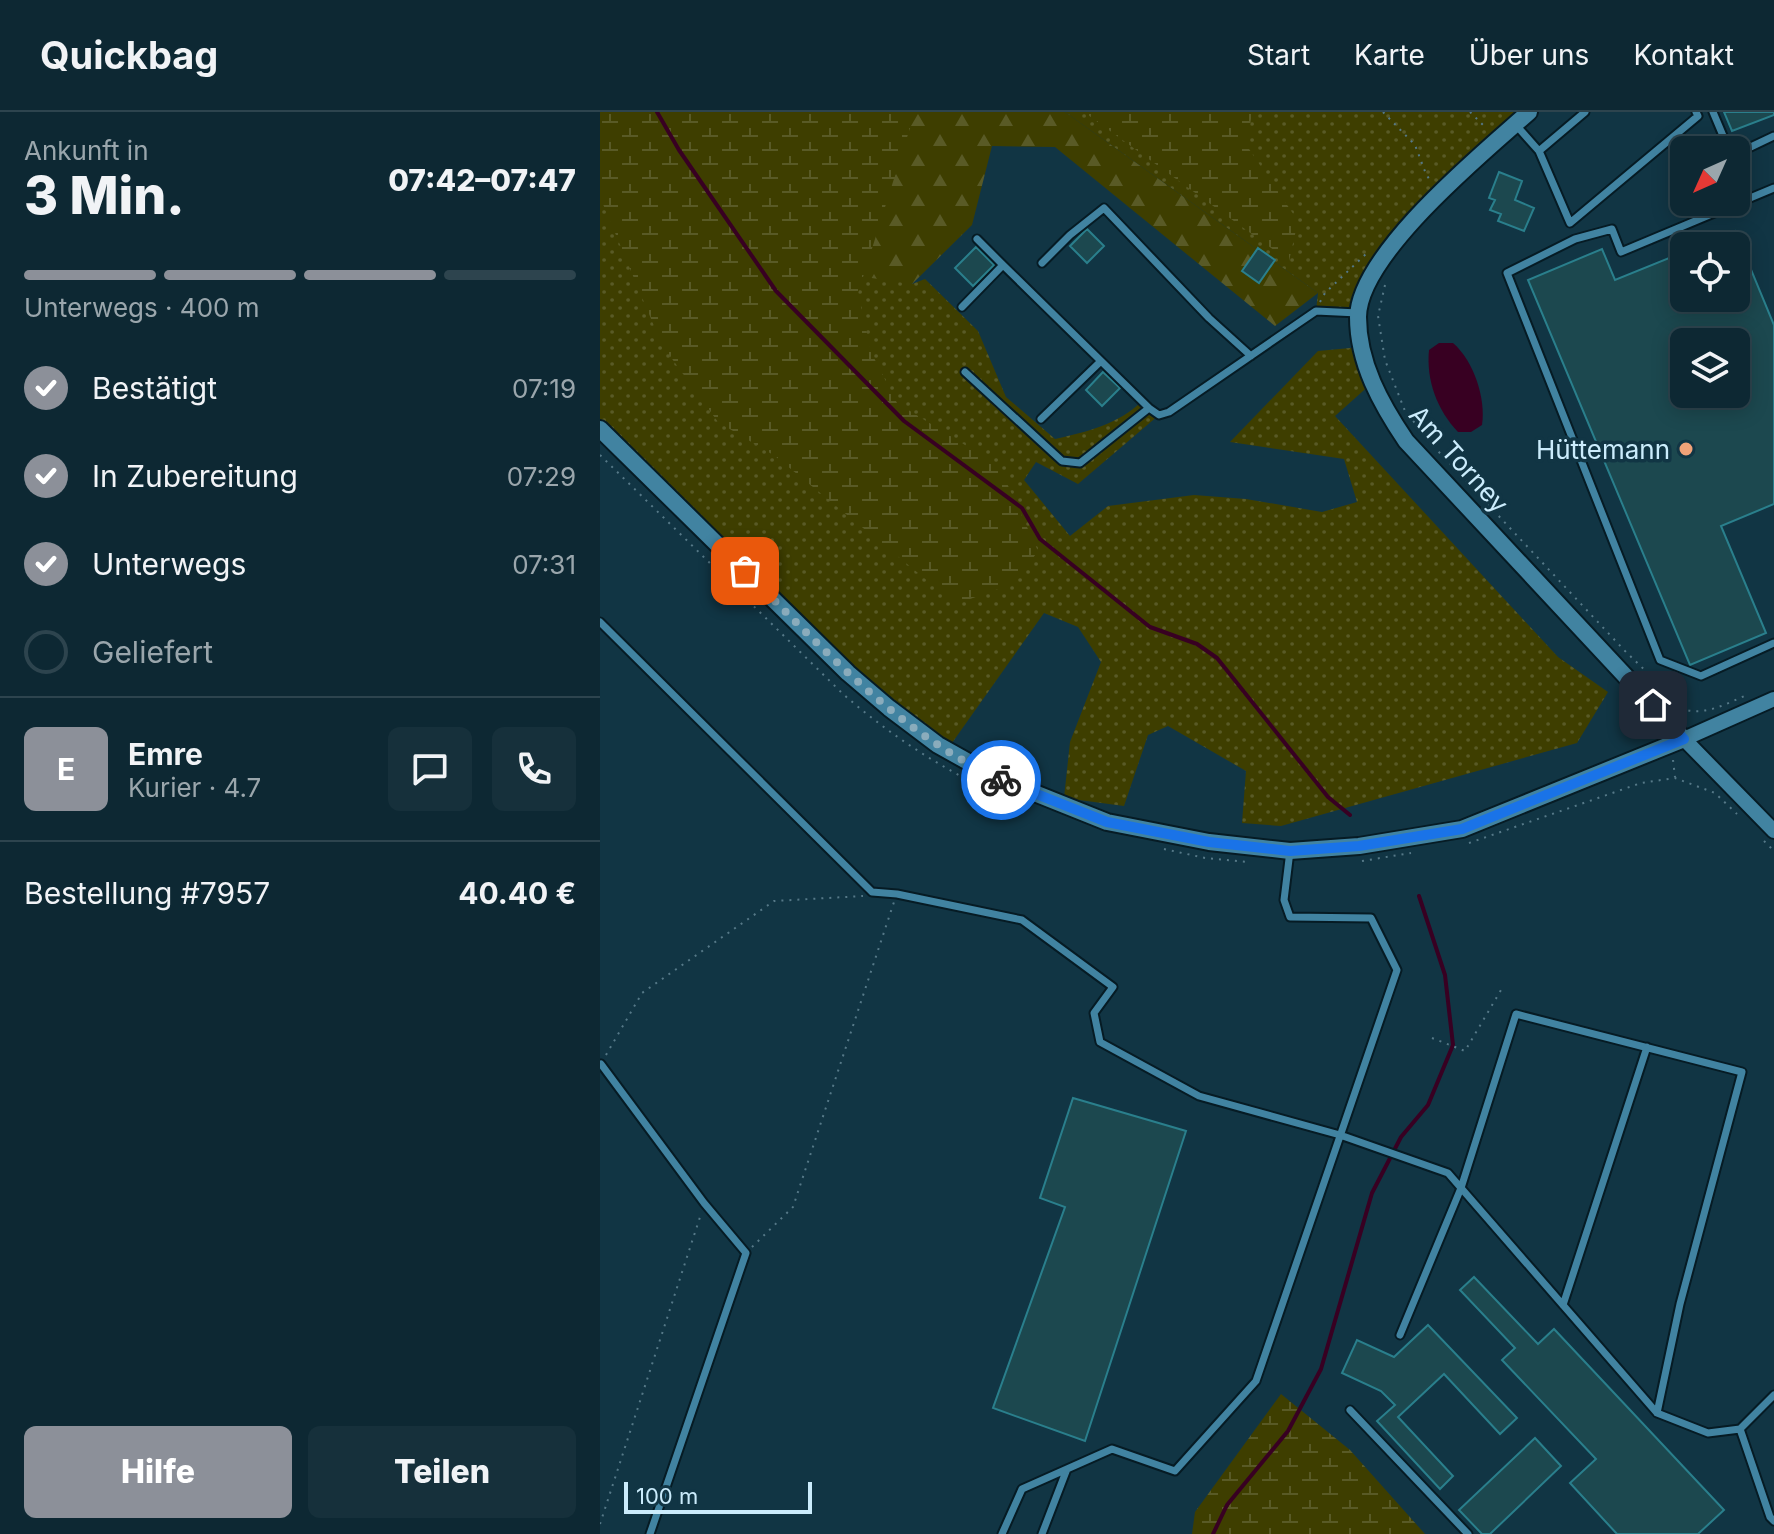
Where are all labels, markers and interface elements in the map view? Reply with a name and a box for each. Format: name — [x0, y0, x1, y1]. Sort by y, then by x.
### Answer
text: Quickbag — [40, 32, 218, 78]
text: Start — [1247, 38, 1310, 72]
text: Karte — [1354, 38, 1425, 72]
text: Über uns — [1469, 38, 1589, 72]
text: Kontakt — [1633, 38, 1734, 72]
text: Ankunft in — [24, 135, 149, 166]
north arrow — [1670, 136, 1750, 216]
map controls — [1670, 136, 1750, 408]
text: 07:42–07:47 — [388, 162, 576, 198]
text: 3 Min. — [24, 164, 185, 227]
button: locate — [1670, 232, 1750, 312]
text: Unterwegs · 400 m — [24, 292, 260, 323]
button: layers — [1670, 328, 1750, 408]
icon: check — [24, 366, 68, 410]
text: Bestätigt — [92, 370, 217, 406]
text: 07:19 — [512, 373, 576, 404]
street label: Am Torney — [1403, 399, 1515, 519]
place label: Hüttemann — [1536, 434, 1670, 465]
marker: Hüttemann — [1677, 440, 1695, 458]
icon: check — [24, 454, 68, 498]
text: In Zubereitung — [92, 458, 298, 494]
text: 07:29 — [507, 461, 576, 492]
pin — [711, 537, 779, 605]
icon: check — [24, 542, 68, 586]
text: Unterwegs — [92, 546, 246, 582]
text: 07:31 — [512, 549, 576, 580]
icon: bag — [723, 549, 767, 593]
text: Geliefert — [92, 634, 213, 670]
pin — [1619, 671, 1687, 739]
icon: home — [1631, 683, 1675, 727]
button: chat — [388, 727, 472, 811]
button: phone — [492, 727, 576, 811]
text: Emre — [128, 736, 203, 772]
courier — [961, 740, 1041, 820]
text: E — [57, 751, 75, 787]
icon: bike — [979, 758, 1023, 802]
text: Kurier · 4.7 — [128, 772, 261, 803]
text: Bestellung #7957 — [24, 875, 270, 911]
text: 40.40 € — [458, 875, 576, 911]
button: Hilfe — [24, 1426, 292, 1518]
button: Teilen — [308, 1426, 576, 1518]
scale bar — [624, 1478, 812, 1514]
text: 100 m — [636, 1483, 698, 1509]

